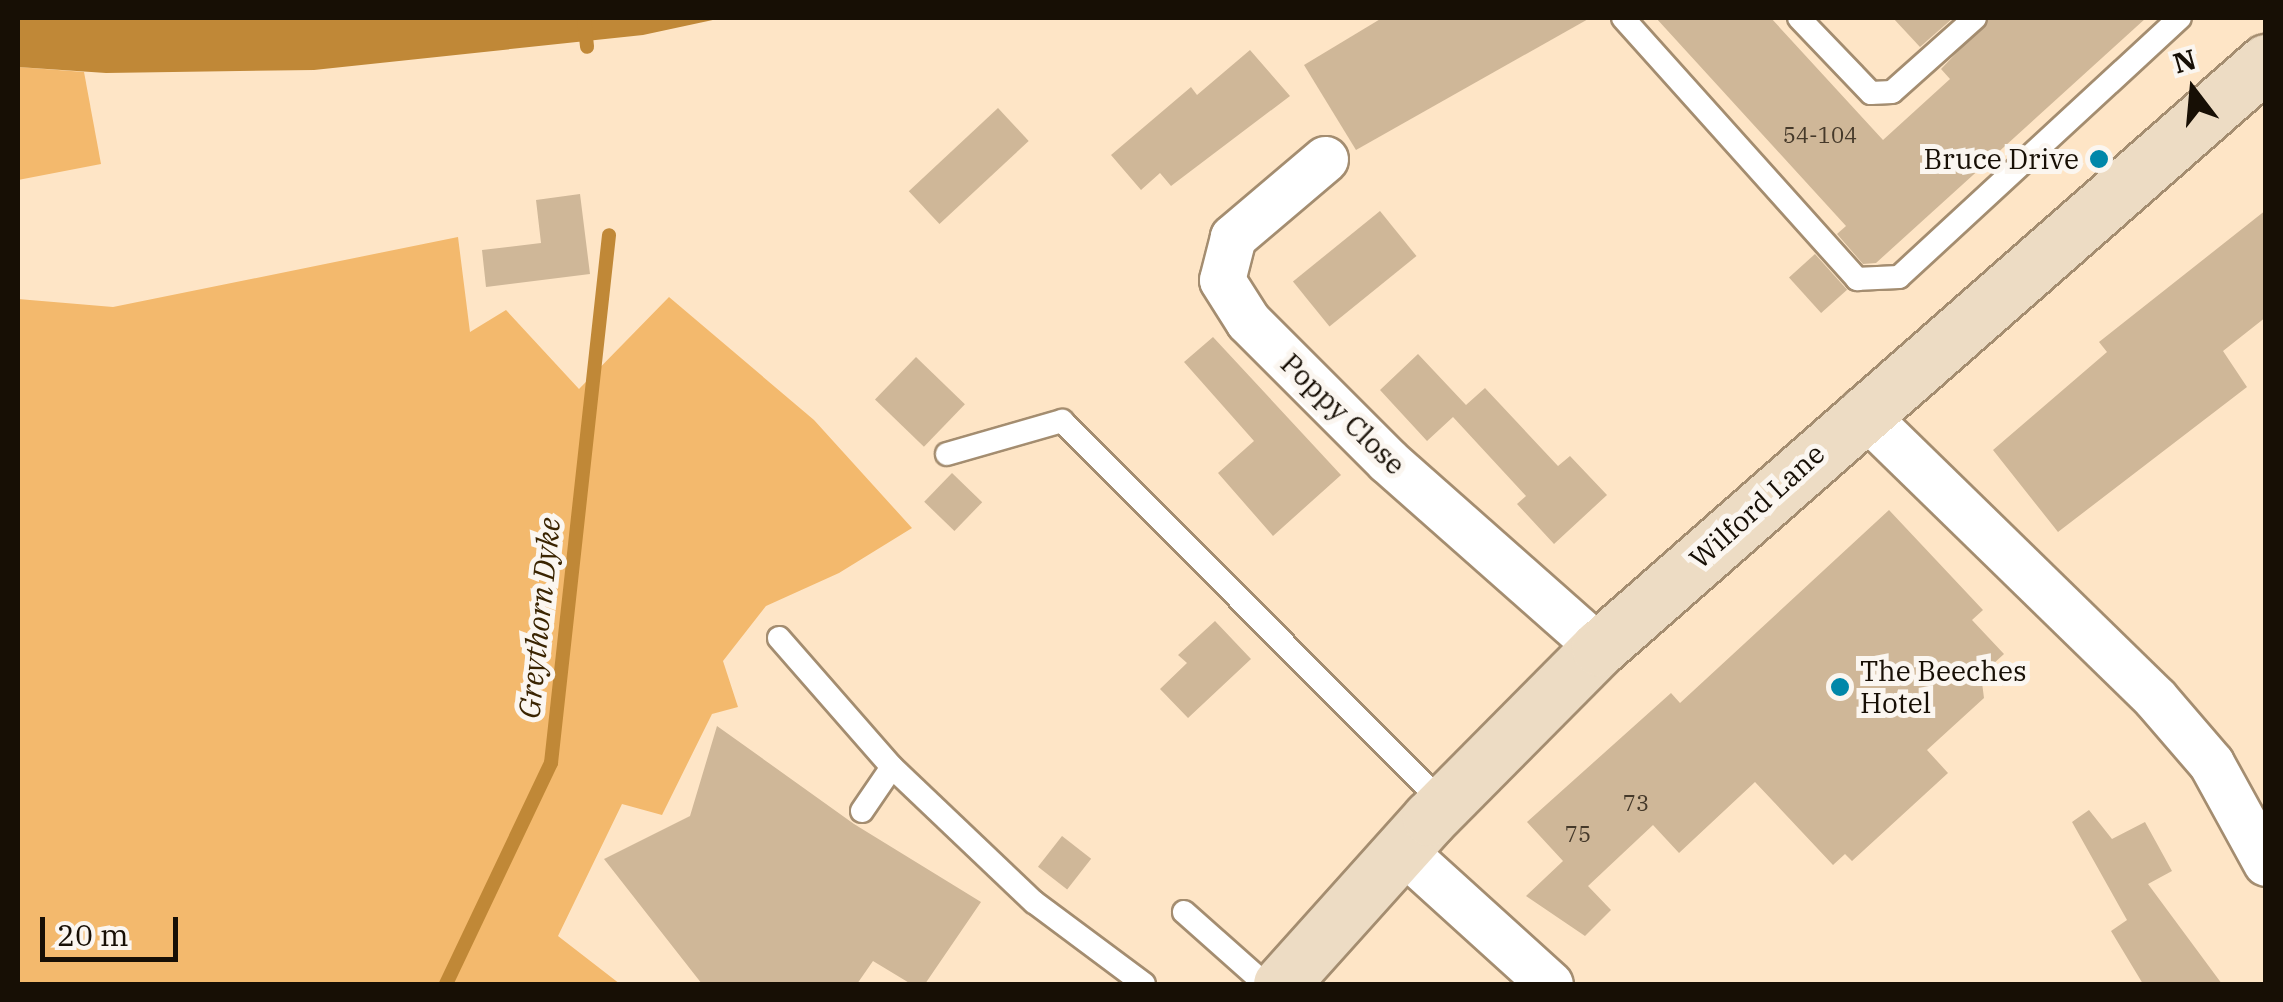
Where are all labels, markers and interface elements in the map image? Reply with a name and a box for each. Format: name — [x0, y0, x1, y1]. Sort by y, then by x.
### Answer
north arrow — [2143, 40, 2243, 140]
text: N — [2169, 40, 2200, 82]
house number: 54-104 — [1783, 122, 1857, 148]
place label: Bruce Drive — [1924, 142, 2079, 176]
marker: Bruce Drive — [2088, 148, 2110, 170]
street label: Poppy Close — [1274, 347, 1412, 481]
street label: Wilford Lane — [1683, 437, 1831, 575]
water label: Greythorn Dyke — [511, 516, 567, 720]
place label: The Beeches Hotel — [1860, 654, 2027, 720]
marker: The Beeches Hotel — [1829, 676, 1851, 698]
house number: 73 — [1623, 790, 1649, 816]
house number: 75 — [1565, 821, 1591, 847]
scale bar — [45, 897, 182, 959]
text: 20 m — [57, 915, 129, 954]

